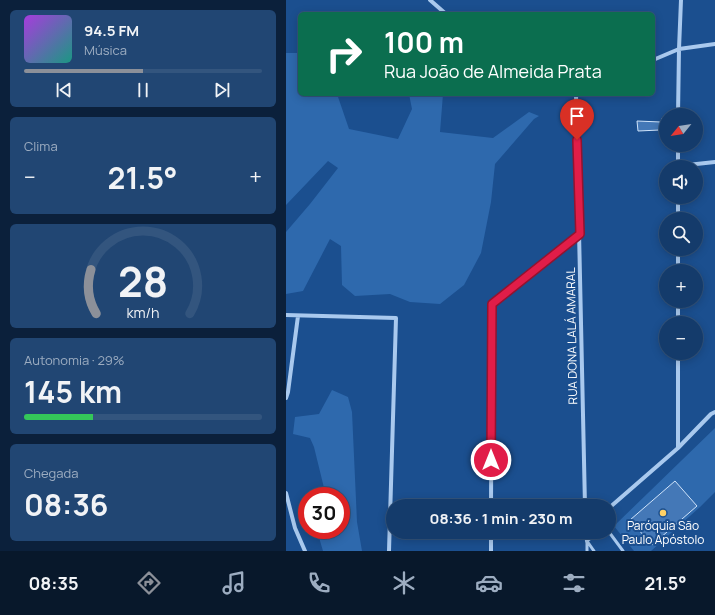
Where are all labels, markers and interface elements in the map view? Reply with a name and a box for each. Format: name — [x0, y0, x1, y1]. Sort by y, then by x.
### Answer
text: 94.5 FM — [84, 20, 139, 41]
text: 100 m — [384, 23, 464, 61]
icon: right — [318, 28, 370, 80]
text: Música — [84, 41, 127, 59]
text: Rua João de Almeida Prata — [384, 59, 602, 83]
icon: previous — [53, 79, 75, 101]
icon: pause — [132, 79, 154, 101]
icon: next — [211, 79, 233, 101]
pin — [560, 99, 594, 140]
icon: arrive — [566, 105, 588, 127]
north arrow — [659, 108, 703, 152]
map controls — [659, 108, 703, 360]
text: Clima — [24, 137, 58, 155]
text: 21.5° — [108, 157, 178, 198]
button: sound — [659, 160, 703, 204]
text: − — [24, 162, 36, 192]
text: + — [249, 162, 262, 192]
button: search — [659, 212, 703, 256]
text: 28 — [118, 252, 168, 308]
button: + — [659, 264, 703, 308]
street label: RUA DONA LALÁ AMARAL — [562, 267, 581, 405]
text: km/h — [126, 302, 160, 321]
button: − — [659, 316, 703, 360]
text: Autonomia · 29% — [24, 351, 125, 369]
text: 145 km — [24, 371, 122, 412]
position arrow — [470, 439, 512, 481]
text: Chegada — [24, 464, 78, 482]
text: 08:36 — [24, 484, 108, 525]
speed limit sign: 30 — [298, 487, 350, 539]
text: 08:36 · 1 min · 230 m — [430, 508, 572, 529]
marker: Paróquia São Paulo Apóstolo — [658, 508, 668, 518]
place label: Paróquia São Paulo Apóstolo — [622, 517, 704, 548]
icon: directions — [135, 569, 163, 597]
icon: music — [220, 569, 248, 597]
icon: phone — [305, 569, 333, 597]
icon: climate — [390, 569, 418, 597]
icon: car — [475, 569, 503, 597]
icon: filters — [560, 569, 588, 597]
text: 08:35 — [28, 571, 78, 595]
text: 21.5° — [645, 571, 687, 595]

